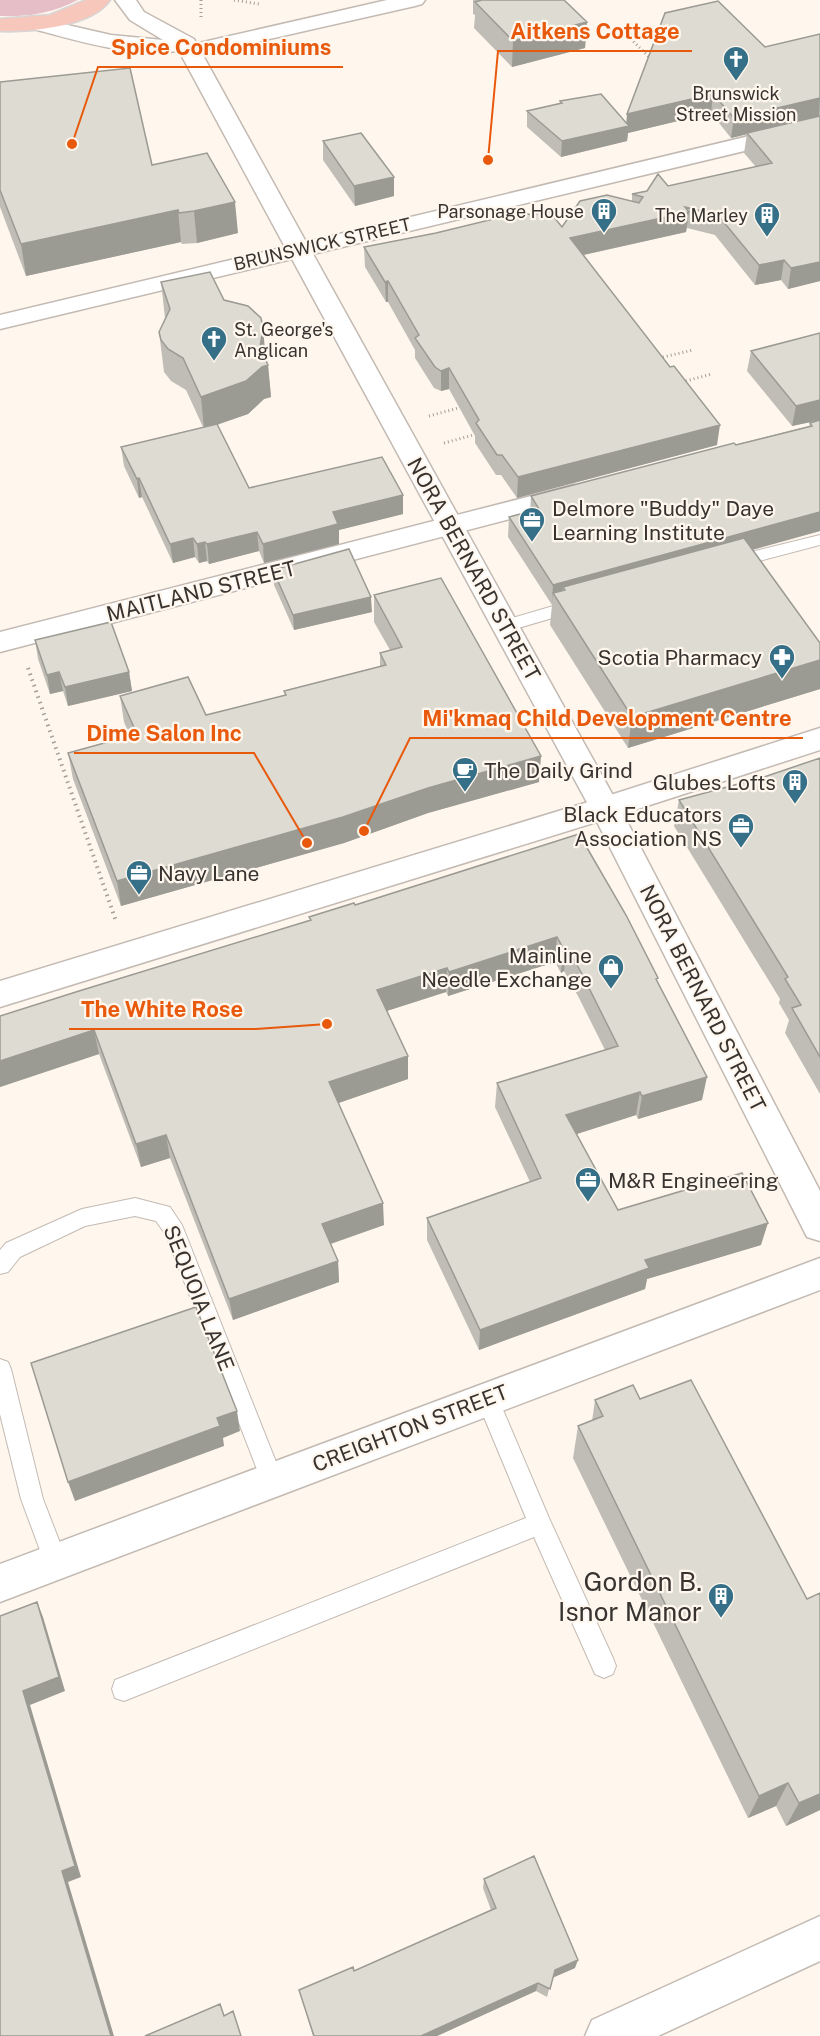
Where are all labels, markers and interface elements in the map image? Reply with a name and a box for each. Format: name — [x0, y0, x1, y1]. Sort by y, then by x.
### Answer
callout: Aitkens Cottage — [498, 11, 692, 51]
text: Aitkens Cottage — [510, 18, 680, 44]
callout: Spice Condominiums — [98, 27, 343, 67]
text: Spice Condominiums — [111, 34, 331, 60]
church icon: Brunswick Street Mission — [721, 44, 751, 82]
place label: Brunswick Street Mission — [676, 83, 796, 125]
building icon: Parsonage House — [589, 196, 619, 234]
building icon: The Marley — [752, 200, 782, 238]
place label: Parsonage House — [437, 201, 584, 222]
place label: The Marley — [655, 205, 748, 226]
street label: BRUNSWICK STREET — [231, 213, 413, 275]
place label: St. George's Anglican — [234, 319, 333, 361]
church icon: St. George's Anglican — [199, 324, 229, 362]
street label: NORA BERNARD STREET — [402, 453, 546, 685]
place label: Delmore "Buddy" Daye Learning Institute — [552, 496, 774, 545]
office icon: Delmore "Buddy" Daye Learning Institute — [517, 505, 547, 543]
street label: MAITLAND STREET — [104, 555, 298, 627]
pharmacy icon: Scotia Pharmacy — [767, 642, 797, 680]
place label: Scotia Pharmacy — [598, 645, 762, 670]
callout: Mi'kmaq Child Development Centre — [410, 698, 803, 738]
text: Mi'kmaq Child Development Centre — [422, 705, 792, 731]
callout: Dime Salon Inc — [74, 713, 254, 753]
text: Dime Salon Inc — [86, 720, 242, 746]
cafe icon: The Daily Grind — [450, 755, 480, 793]
place label: The Daily Grind — [484, 758, 633, 783]
building icon: Glubes Lofts — [780, 767, 810, 805]
place label: Glubes Lofts — [653, 770, 776, 795]
place label: Black Educators Association NS — [563, 802, 722, 851]
office icon: Black Educators Association NS — [726, 811, 756, 849]
office icon: Navy Lane — [124, 858, 154, 896]
place label: Navy Lane — [158, 861, 260, 886]
street label: NORA BERNARD STREET — [635, 880, 771, 1116]
place label: Mainline Needle Exchange — [421, 943, 592, 992]
shop icon: Mainline Needle Exchange — [596, 952, 626, 990]
callout: The White Rose — [69, 989, 256, 1029]
text: The White Rose — [81, 996, 243, 1022]
office icon: M&R Engineering — [573, 1165, 603, 1203]
place label: M&R Engineering — [608, 1168, 779, 1193]
street label: SEQUOIA LANE — [158, 1222, 240, 1374]
street label: CREIGHTON STREET — [309, 1379, 511, 1477]
place label: Gordon B. Isnor Manor — [558, 1566, 702, 1627]
building icon: Gordon B. Isnor Manor — [706, 1581, 736, 1619]

